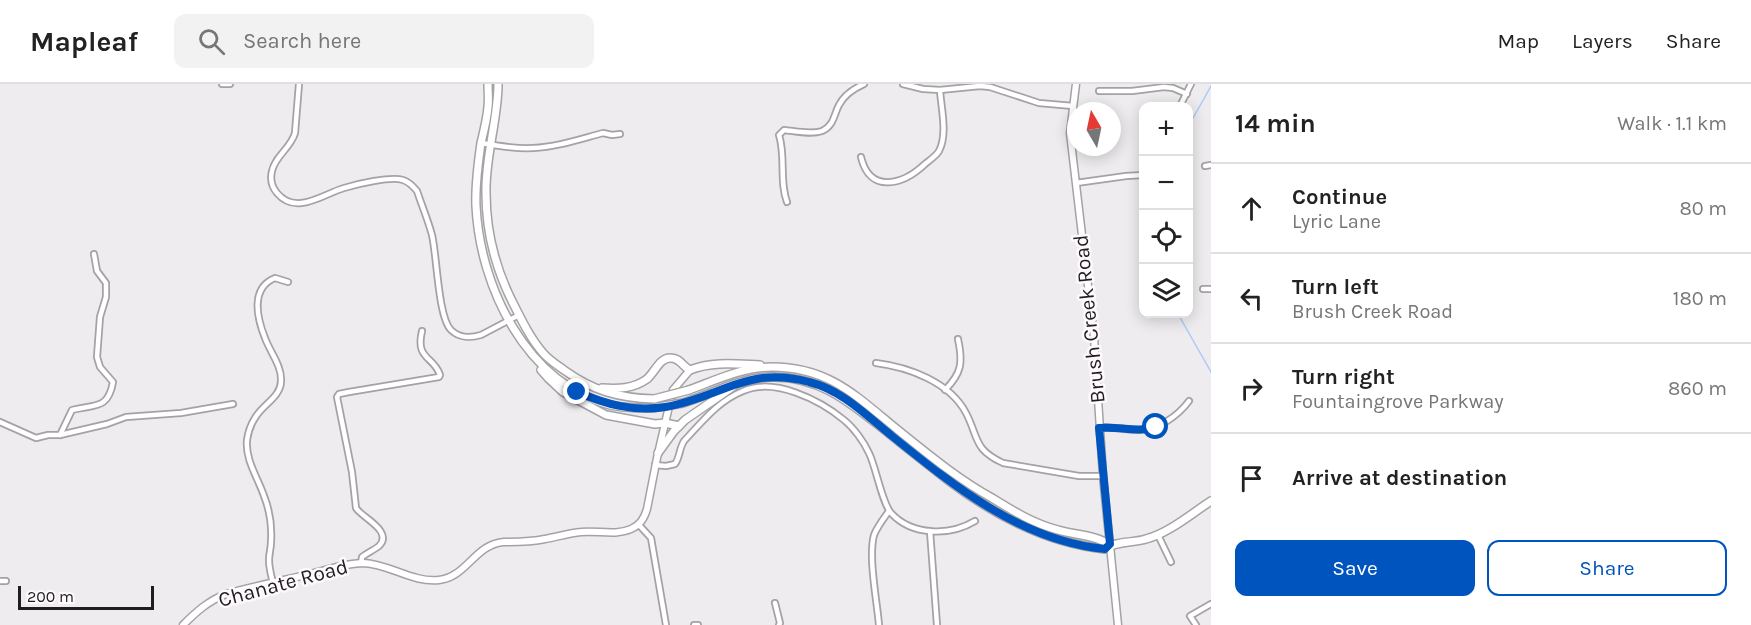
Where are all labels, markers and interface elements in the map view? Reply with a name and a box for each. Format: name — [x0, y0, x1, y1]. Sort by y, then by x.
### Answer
search box — [174, 14, 594, 68]
text: Mapleaf — [30, 25, 138, 58]
icon: search — [195, 25, 228, 58]
text: Search here — [243, 28, 361, 54]
text: Map — [1497, 29, 1539, 53]
text: Layers — [1572, 29, 1633, 53]
text: Share — [1666, 29, 1721, 53]
north arrow — [1067, 102, 1121, 156]
map controls — [1139, 102, 1193, 318]
button: + — [1139, 102, 1193, 156]
text: 14 min — [1235, 108, 1316, 139]
text: Walk · 1.1 km — [1617, 112, 1727, 135]
button: − — [1139, 156, 1193, 210]
text: Continue — [1292, 184, 1387, 210]
icon: ahead — [1235, 192, 1268, 225]
text: 80 m — [1679, 197, 1727, 220]
button: locate — [1139, 210, 1193, 264]
text: Lyric Lane — [1292, 210, 1381, 233]
street label: Brush Creek Road — [1068, 234, 1110, 404]
button: layers — [1139, 264, 1193, 318]
text: Turn left — [1292, 274, 1379, 300]
icon: left — [1235, 282, 1268, 315]
text: 180 m — [1673, 287, 1727, 310]
text: Brush Creek Road — [1292, 300, 1453, 323]
text: Turn right — [1292, 364, 1395, 390]
icon: right — [1235, 372, 1268, 405]
text: 860 m — [1668, 377, 1727, 400]
route end — [563, 378, 589, 404]
text: Fountaingrove Parkway — [1292, 390, 1504, 413]
route start — [1142, 413, 1168, 439]
icon: arrive — [1235, 462, 1268, 495]
text: Arrive at destination — [1292, 465, 1507, 491]
button: Save — [1235, 540, 1475, 596]
button: Share — [1487, 540, 1727, 596]
street label: Chanate Road — [215, 554, 351, 612]
scale bar — [18, 583, 154, 610]
text: 200 m — [27, 587, 74, 606]

